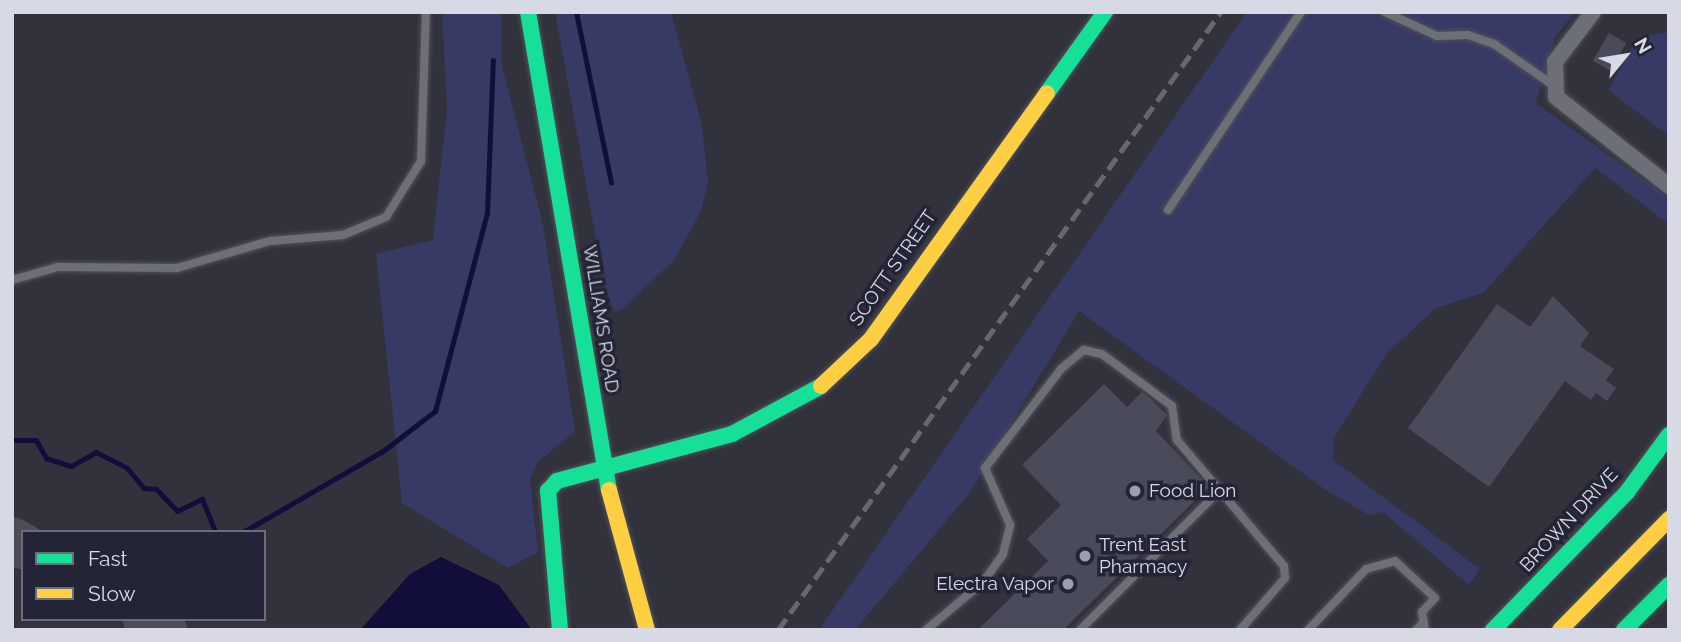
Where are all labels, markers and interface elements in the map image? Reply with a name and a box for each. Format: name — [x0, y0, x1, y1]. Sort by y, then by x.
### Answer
north arrow — [1590, 21, 1660, 91]
text: N — [1630, 34, 1656, 57]
street label: SCOTT STREET — [845, 206, 941, 330]
street label: WILLIAMS ROAD — [578, 243, 624, 395]
street label: BROWN DRIVE — [1515, 463, 1623, 577]
place label: Food Lion — [1149, 480, 1236, 502]
marker: Food Lion — [1127, 483, 1143, 499]
legend — [21, 530, 266, 621]
place label: Trent East Pharmacy — [1099, 534, 1187, 578]
text: Fast — [88, 546, 128, 571]
marker: Trent East Pharmacy — [1077, 548, 1093, 564]
place label: Electra Vapor — [936, 573, 1054, 595]
marker: Electra Vapor — [1060, 576, 1076, 592]
text: Slow — [88, 581, 136, 606]

